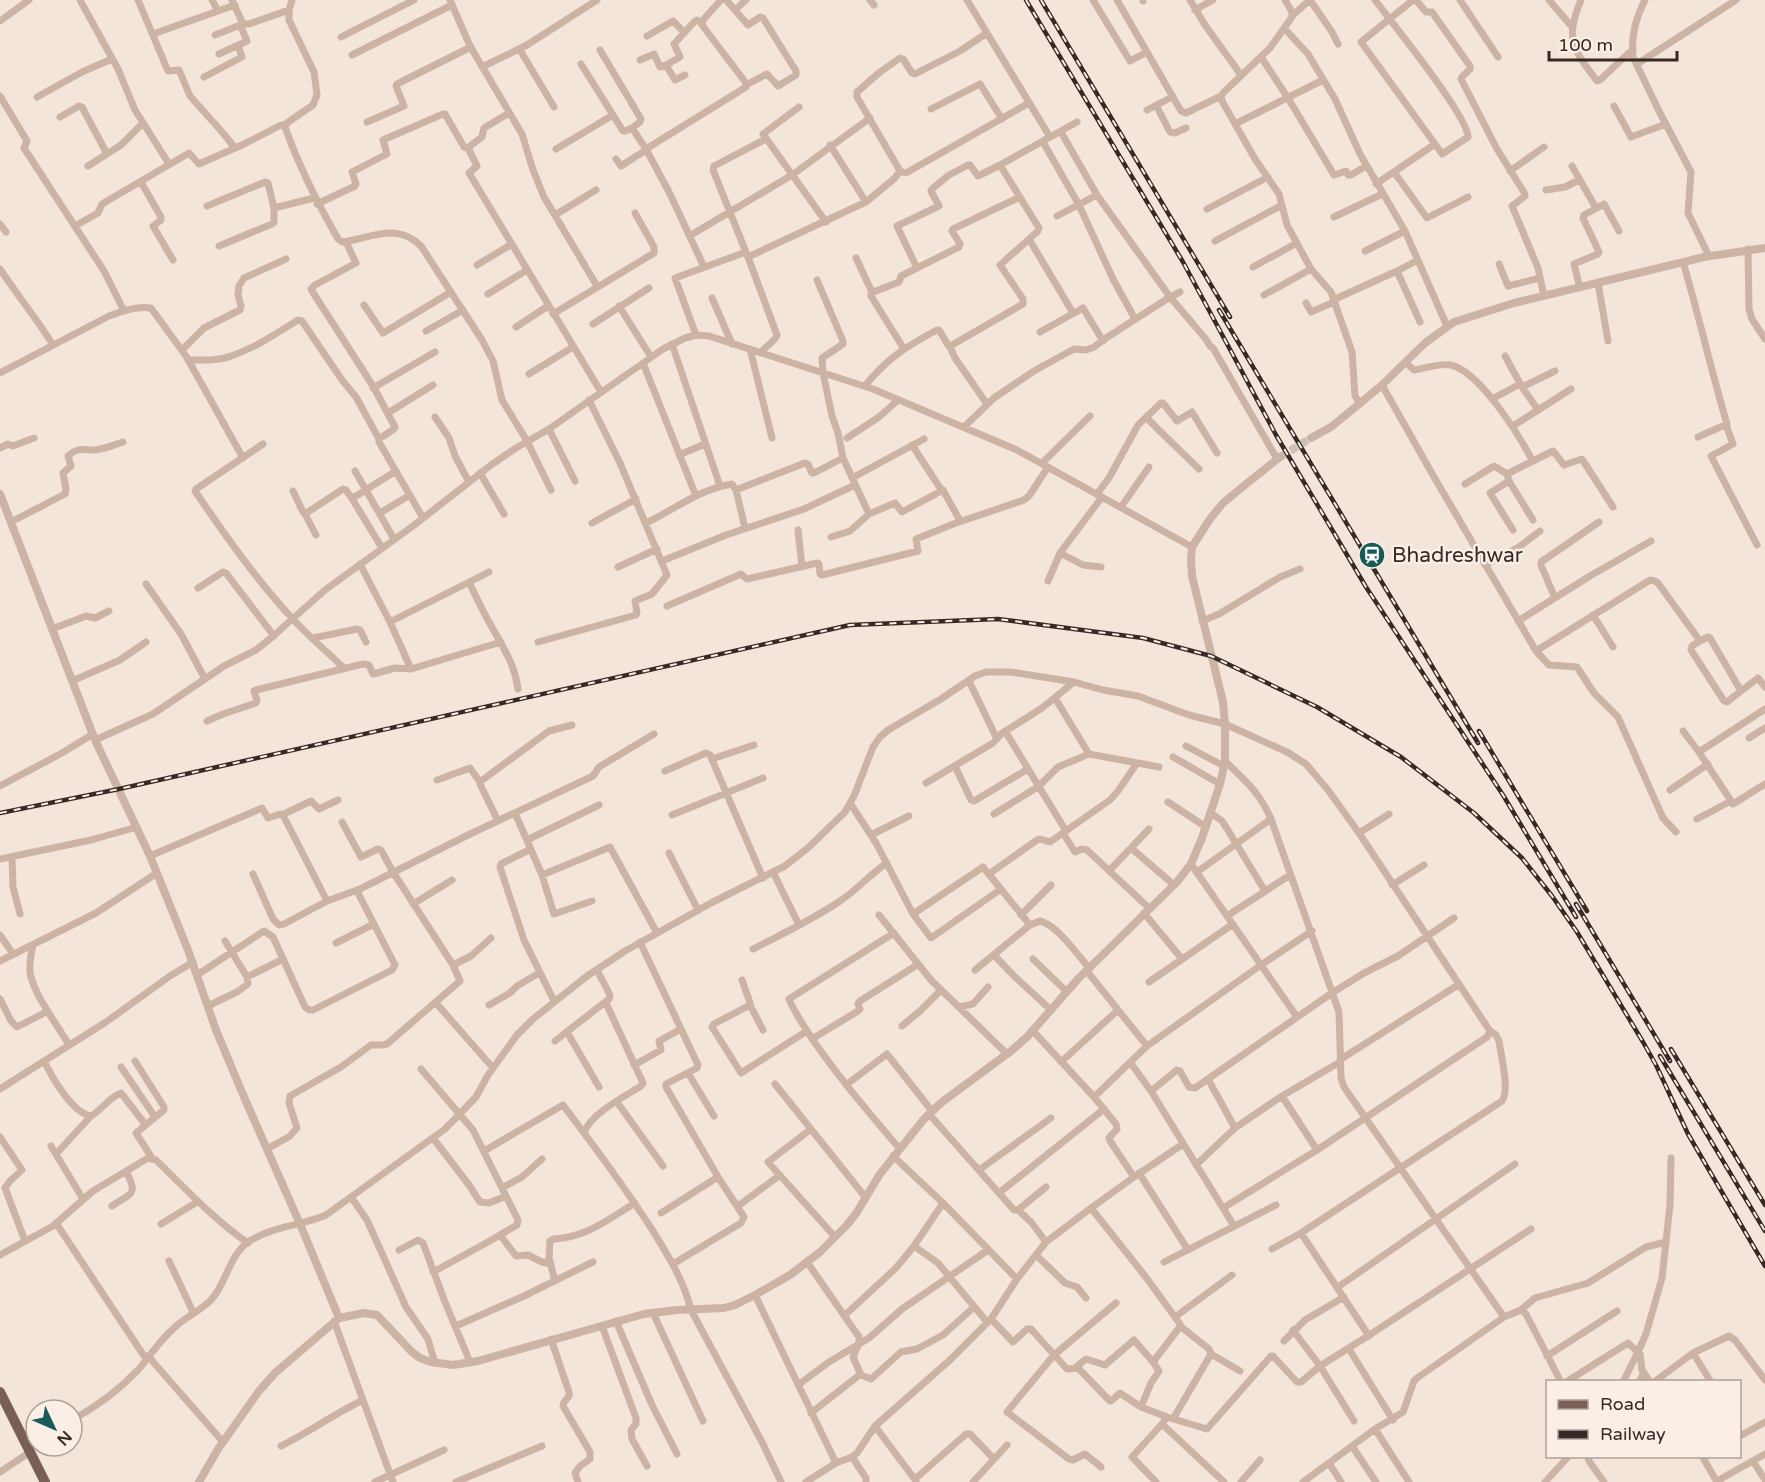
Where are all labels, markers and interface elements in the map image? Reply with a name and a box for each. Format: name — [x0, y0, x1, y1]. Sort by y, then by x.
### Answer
scale bar — [1549, 24, 1676, 62]
text: 100 m — [1558, 34, 1613, 56]
station icon: Bhadreshwar — [1357, 540, 1387, 570]
place label: Bhadreshwar — [1392, 543, 1523, 568]
legend — [1546, 1380, 1741, 1458]
text: Road — [1600, 1393, 1645, 1415]
north arrow — [24, 1398, 84, 1458]
text: Railway — [1600, 1423, 1666, 1445]
text: N — [52, 1426, 76, 1449]

